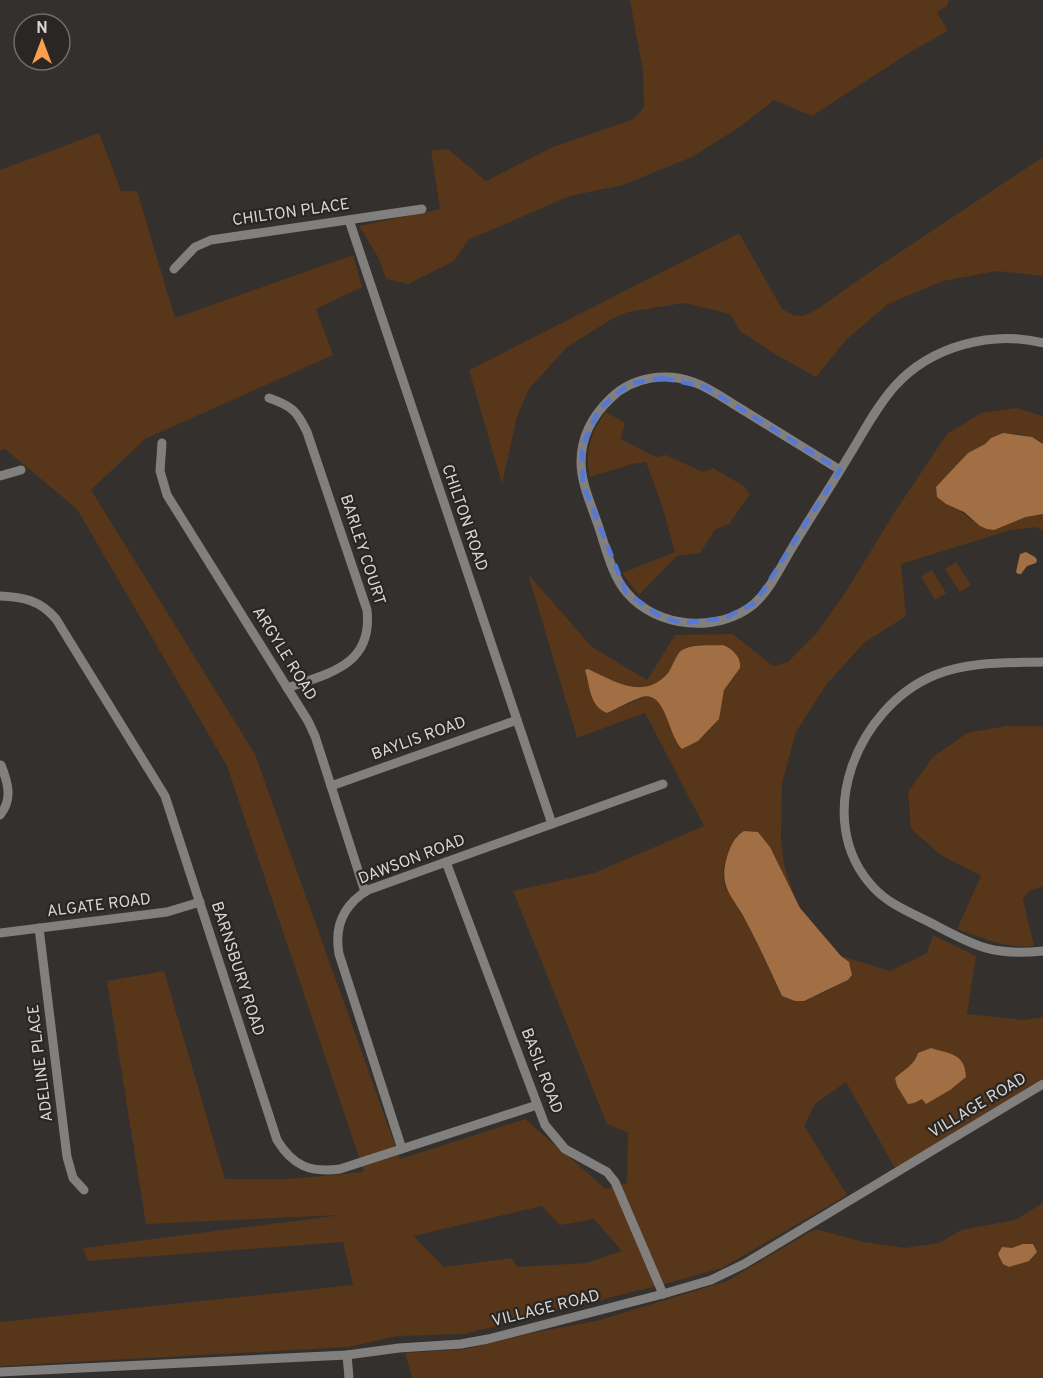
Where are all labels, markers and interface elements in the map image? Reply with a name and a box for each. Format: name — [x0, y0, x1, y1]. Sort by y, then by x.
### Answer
north arrow — [12, 12, 72, 72]
text: N — [36, 19, 48, 39]
street label: CHILTON PLACE — [231, 195, 351, 231]
street label: CHILTON ROAD — [436, 462, 492, 574]
street label: BARLEY COURT — [335, 492, 389, 608]
street label: ARGYLE ROAD — [247, 603, 321, 705]
street label: BAYLIS ROAD — [369, 713, 469, 765]
street label: DAWSON ROAD — [356, 830, 468, 890]
street label: ALGATE ROAD — [46, 890, 152, 922]
street label: BARNSBURY ROAD — [206, 899, 268, 1039]
street label: ADELINE PLACE — [24, 1003, 58, 1123]
street label: BASIL ROAD — [516, 1025, 566, 1117]
street label: VILLAGE ROAD — [925, 1069, 1031, 1143]
street label: VILLAGE ROAD — [490, 1286, 602, 1332]

